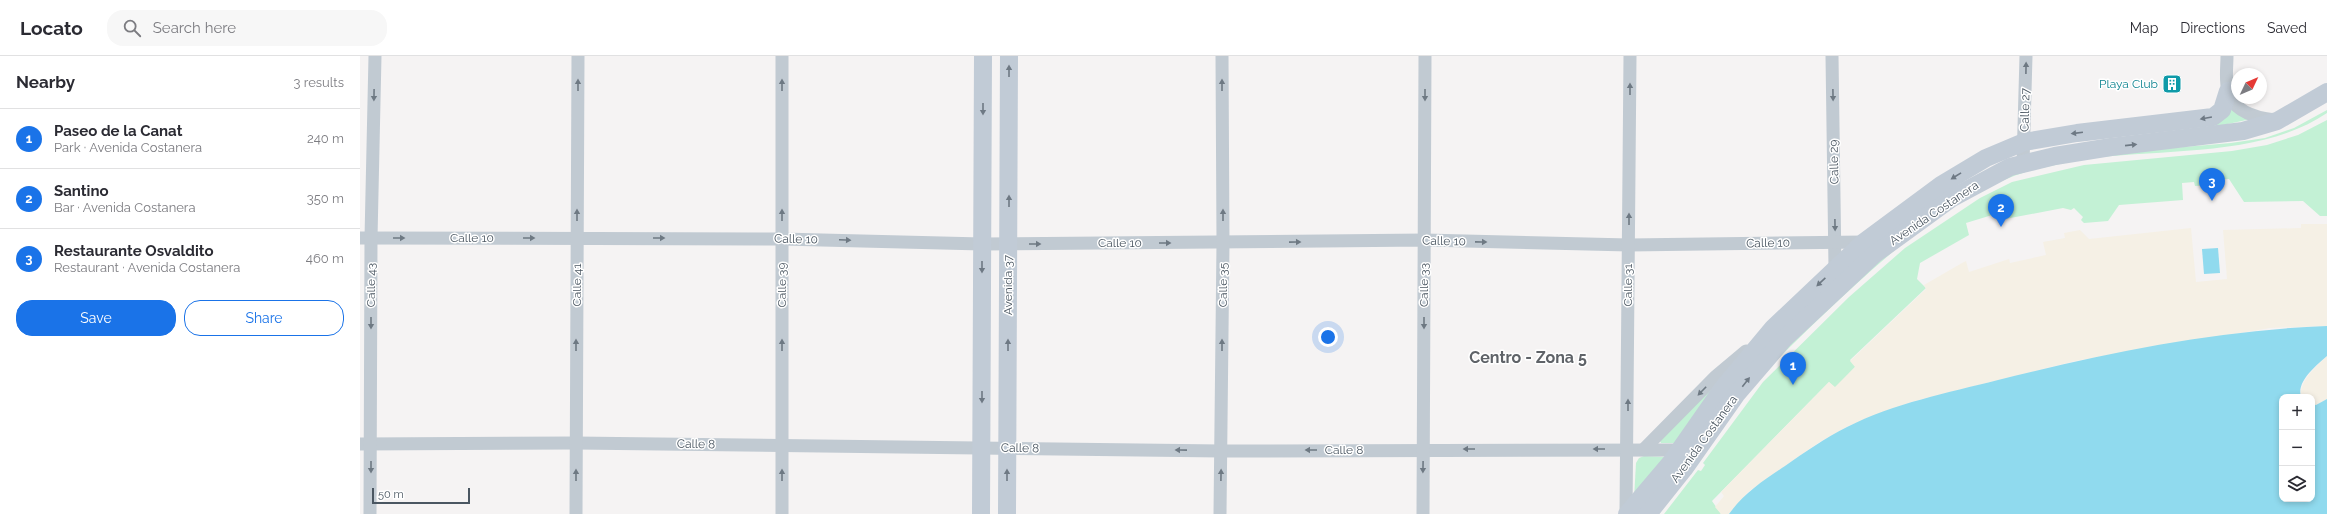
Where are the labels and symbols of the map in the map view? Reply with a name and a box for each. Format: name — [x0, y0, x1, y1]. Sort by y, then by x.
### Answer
one-way arrow — [2023, 61, 2029, 74]
one-way arrow — [1006, 64, 1012, 77]
north arrow — [2231, 68, 2267, 104]
building icon: Playa Club — [2161, 73, 2183, 95]
place label: Playa Club — [2099, 77, 2158, 91]
one-way arrow — [575, 78, 581, 91]
one-way arrow — [779, 78, 785, 91]
one-way arrow — [1219, 78, 1225, 91]
one-way arrow — [1627, 82, 1633, 95]
street label: Calle 27 — [2018, 87, 2032, 132]
one-way arrow — [371, 89, 378, 101]
one-way arrow — [1422, 89, 1428, 102]
one-way arrow — [1830, 89, 1836, 102]
one-way arrow — [980, 103, 986, 116]
one-way arrow — [2200, 116, 2212, 122]
one-way arrow — [2071, 130, 2083, 136]
street label: Calle 29 — [1827, 140, 1841, 184]
one-way arrow — [2125, 141, 2137, 148]
pin: 3 — [2199, 168, 2225, 201]
one-way arrow — [1951, 172, 1961, 180]
street label: Avenida Costanera — [1887, 178, 1981, 248]
one-way arrow — [1006, 194, 1012, 207]
pin: 2 — [1988, 194, 2014, 227]
one-way arrow — [574, 208, 580, 221]
one-way arrow — [779, 208, 785, 221]
one-way arrow — [1220, 208, 1226, 221]
one-way arrow — [1626, 212, 1632, 225]
one-way arrow — [1832, 219, 1838, 232]
street label: Calle 10 — [450, 231, 494, 245]
street label: Calle 10 — [774, 232, 818, 246]
street label: Calle 10 — [1422, 234, 1466, 248]
one-way arrow — [393, 235, 406, 241]
one-way arrow — [523, 235, 536, 241]
one-way arrow — [653, 235, 666, 241]
street label: Calle 10 — [1098, 236, 1142, 250]
street label: Calle 10 — [1746, 236, 1790, 250]
one-way arrow — [839, 237, 852, 243]
one-way arrow — [1289, 239, 1302, 245]
one-way arrow — [1475, 239, 1488, 245]
one-way arrow — [1159, 240, 1172, 246]
one-way arrow — [1029, 241, 1042, 247]
street label: Avenida 37 — [1001, 254, 1015, 315]
one-way arrow — [979, 261, 985, 274]
street label: Calle 35 — [1216, 262, 1230, 307]
street label: Calle 43 — [364, 263, 378, 307]
street label: Calle 41 — [570, 263, 584, 307]
street label: Calle 39 — [775, 263, 789, 307]
street label: Calle 33 — [1417, 263, 1431, 307]
street label: Calle 31 — [1621, 264, 1635, 306]
one-way arrow — [1816, 277, 1826, 286]
one-way arrow — [368, 317, 374, 330]
one-way arrow — [1421, 317, 1427, 330]
your location — [1318, 327, 1338, 347]
one-way arrow — [573, 338, 579, 351]
one-way arrow — [779, 338, 785, 351]
one-way arrow — [1005, 338, 1011, 351]
one-way arrow — [1219, 338, 1225, 351]
district label: Centro - Zona 5 — [1469, 348, 1587, 367]
pin: 1 — [1780, 352, 1806, 385]
one-way arrow — [1742, 376, 1751, 387]
one-way arrow — [1697, 386, 1707, 396]
one-way arrow — [979, 391, 985, 404]
street label: Avenida Costanera — [1668, 393, 1740, 485]
one-way arrow — [1625, 398, 1631, 411]
street label: Calle 8 — [677, 437, 715, 451]
street label: Calle 8 — [1001, 441, 1039, 455]
street label: Calle 8 — [1325, 443, 1363, 457]
one-way arrow — [1462, 446, 1475, 452]
one-way arrow — [1592, 446, 1605, 452]
one-way arrow — [1174, 447, 1187, 453]
one-way arrow — [1304, 447, 1317, 453]
one-way arrow — [368, 461, 374, 474]
one-way arrow — [1420, 461, 1427, 473]
one-way arrow — [573, 468, 579, 481]
one-way arrow — [779, 468, 785, 481]
one-way arrow — [1218, 468, 1224, 481]
one-way arrow — [1004, 469, 1011, 481]
scale bar — [372, 486, 470, 505]

